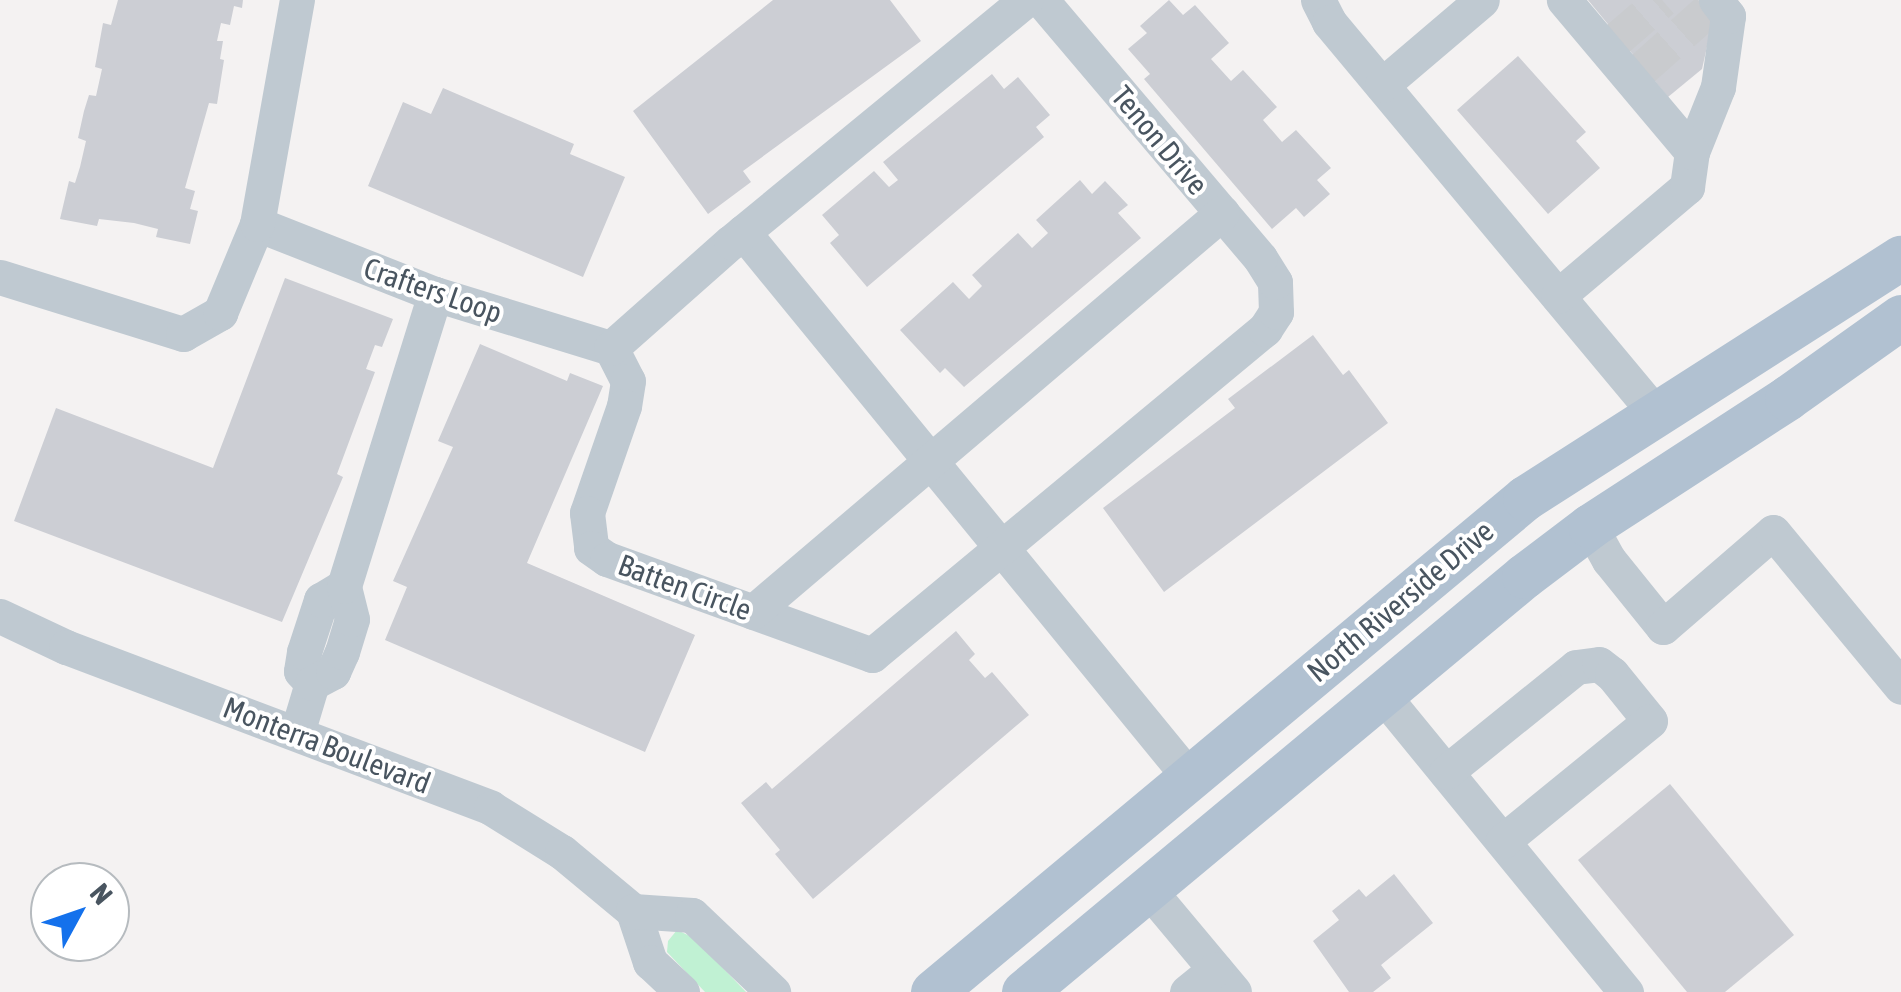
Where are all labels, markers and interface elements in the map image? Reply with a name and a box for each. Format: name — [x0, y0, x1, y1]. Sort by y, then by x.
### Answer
street label: Tenon Drive — [1104, 78, 1216, 202]
street label: Crafters Loop — [359, 250, 507, 330]
street label: North Riverside Drive — [1300, 513, 1500, 689]
street label: Batten Circle — [614, 546, 756, 628]
street label: Monterra Boulevard — [218, 689, 436, 801]
north arrow — [30, 862, 130, 962]
text: N — [84, 877, 119, 911]

